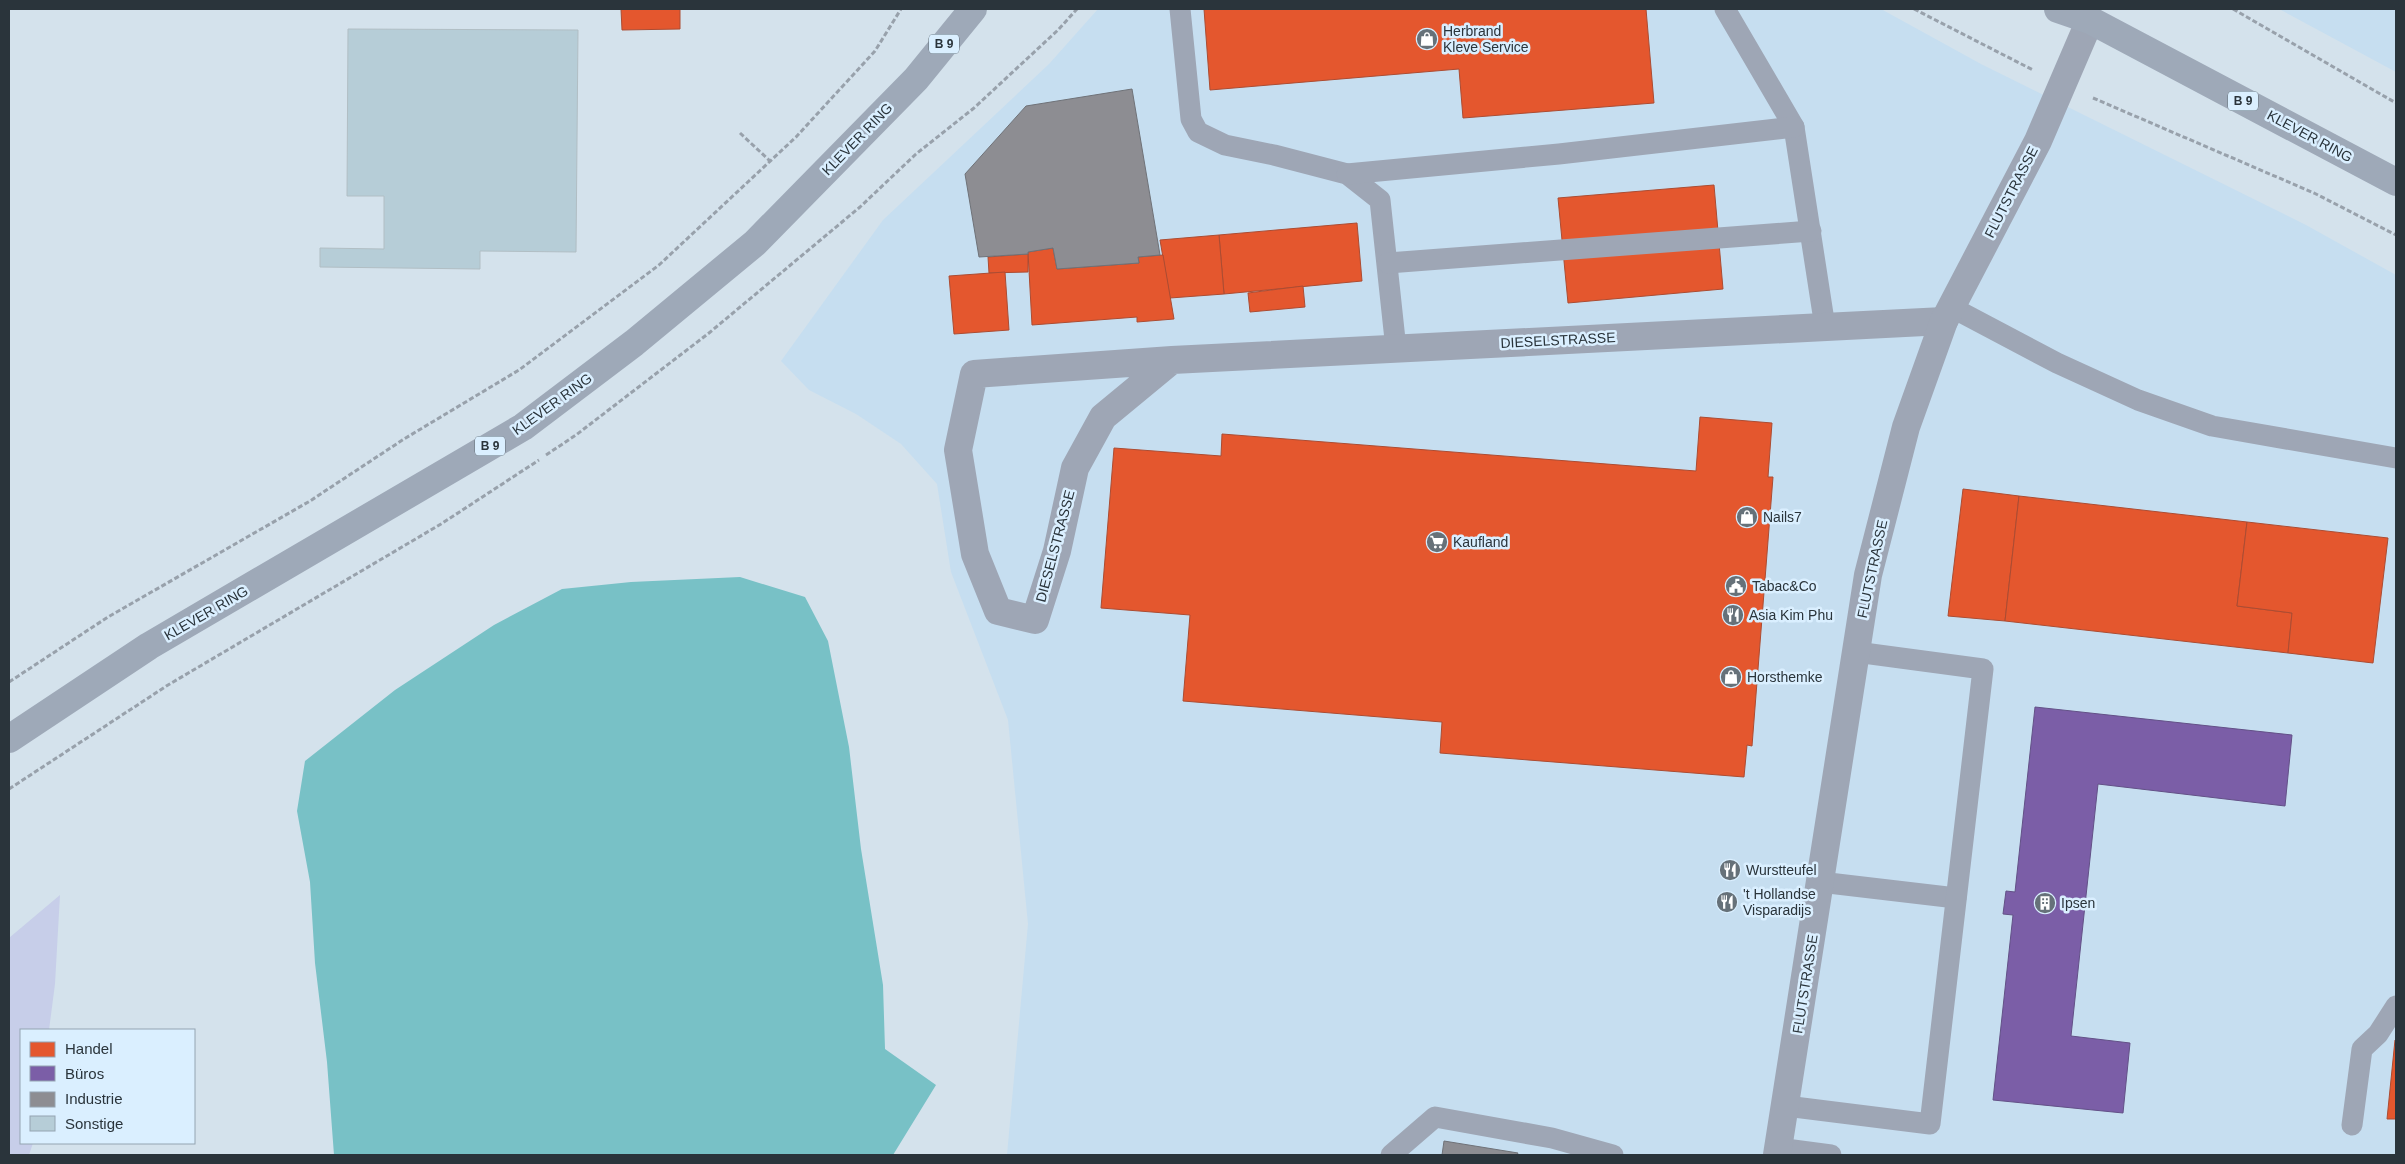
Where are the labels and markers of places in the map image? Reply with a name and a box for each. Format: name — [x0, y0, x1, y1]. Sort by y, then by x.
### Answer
place label: Herbrand Kleve Service — [1443, 23, 1529, 55]
shop icon: Herbrand Kleve Service — [1415, 27, 1439, 51]
shop icon: Nails7 — [1735, 505, 1759, 529]
place label: Nails7 — [1763, 509, 1802, 525]
supermarket icon: Kaufland — [1425, 530, 1449, 554]
place label: Kaufland — [1453, 534, 1508, 550]
public building icon: Tabac&Co — [1724, 574, 1748, 598]
place label: Tabac&Co — [1752, 578, 1817, 594]
restaurant icon: Asia Kim Phu — [1721, 603, 1745, 627]
place label: Asia Kim Phu — [1749, 607, 1833, 623]
shop icon: Horsthemke — [1719, 665, 1743, 689]
place label: Horsthemke — [1747, 669, 1823, 685]
restaurant icon: Wurstteufel — [1718, 858, 1742, 882]
place label: Wurstteufel — [1746, 862, 1817, 878]
place label: 't Hollandse Visparadijs — [1743, 886, 1816, 918]
restaurant icon: 't Hollandse Visparadijs — [1715, 890, 1739, 914]
building icon: Ipsen — [2033, 891, 2057, 915]
place label: Ipsen — [2061, 895, 2095, 911]

